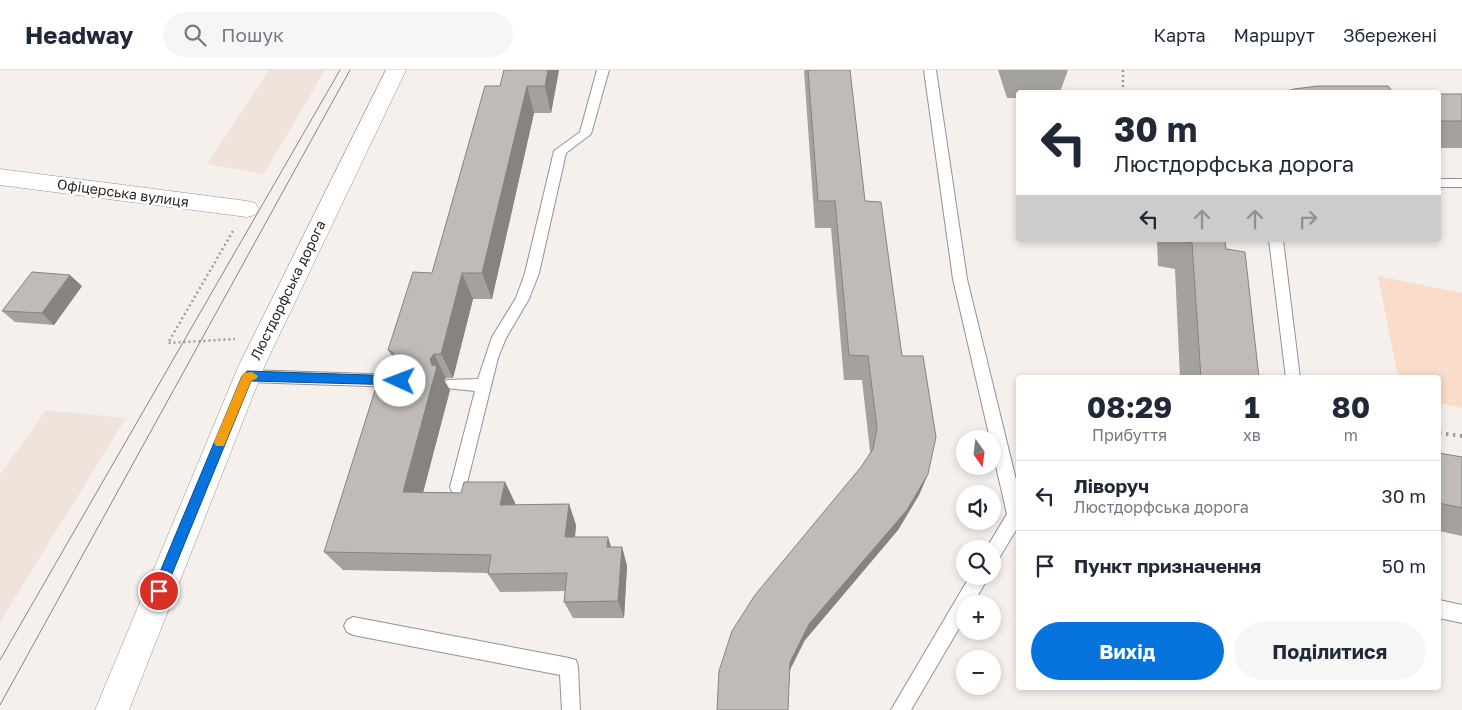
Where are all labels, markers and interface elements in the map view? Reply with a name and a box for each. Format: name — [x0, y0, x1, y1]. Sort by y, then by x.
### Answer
search box — [163, 12, 513, 57]
text: Headway — [25, 20, 133, 49]
icon: search — [181, 21, 209, 49]
text: Пошук — [221, 23, 284, 46]
text: Карта — [1153, 24, 1206, 46]
text: Маршрут — [1234, 24, 1315, 46]
text: Збережені — [1343, 24, 1437, 46]
text: 30 m — [1114, 108, 1197, 150]
icon: left — [1031, 110, 1096, 175]
text: Люстдорфська дорога — [1114, 150, 1354, 177]
street label: Офіцерська вулиця — [56, 175, 190, 210]
icon: left — [1135, 205, 1163, 233]
icon: ahead — [1188, 205, 1216, 233]
icon: ahead — [1241, 205, 1269, 233]
icon: right — [1294, 205, 1322, 233]
street label: Люстдорфська дорога — [246, 217, 329, 362]
position arrow — [373, 354, 425, 406]
text: 08:29 — [1087, 389, 1172, 425]
text: 1 — [1244, 389, 1260, 425]
text: 80 — [1332, 389, 1370, 425]
text: Прибуття — [1092, 425, 1167, 445]
text: хв — [1243, 425, 1261, 445]
text: m — [1344, 425, 1358, 445]
north arrow — [956, 430, 1001, 475]
map controls — [956, 430, 1001, 695]
text: Ліворуч — [1074, 474, 1149, 497]
icon: left — [1031, 482, 1059, 510]
text: 30 m — [1382, 484, 1426, 507]
button: sound — [956, 485, 1001, 530]
text: Люстдорфська дорога — [1074, 497, 1249, 517]
button: search — [956, 540, 1001, 585]
icon: arrive — [1031, 552, 1059, 580]
text: Пункт призначення — [1074, 554, 1261, 577]
text: 50 m — [1382, 554, 1426, 577]
pin — [138, 570, 180, 612]
icon: arrive — [145, 577, 173, 605]
button: + — [956, 595, 1001, 640]
button: Вихід — [1031, 622, 1224, 680]
button: Поділитися — [1234, 622, 1426, 680]
button: − — [956, 650, 1001, 695]

